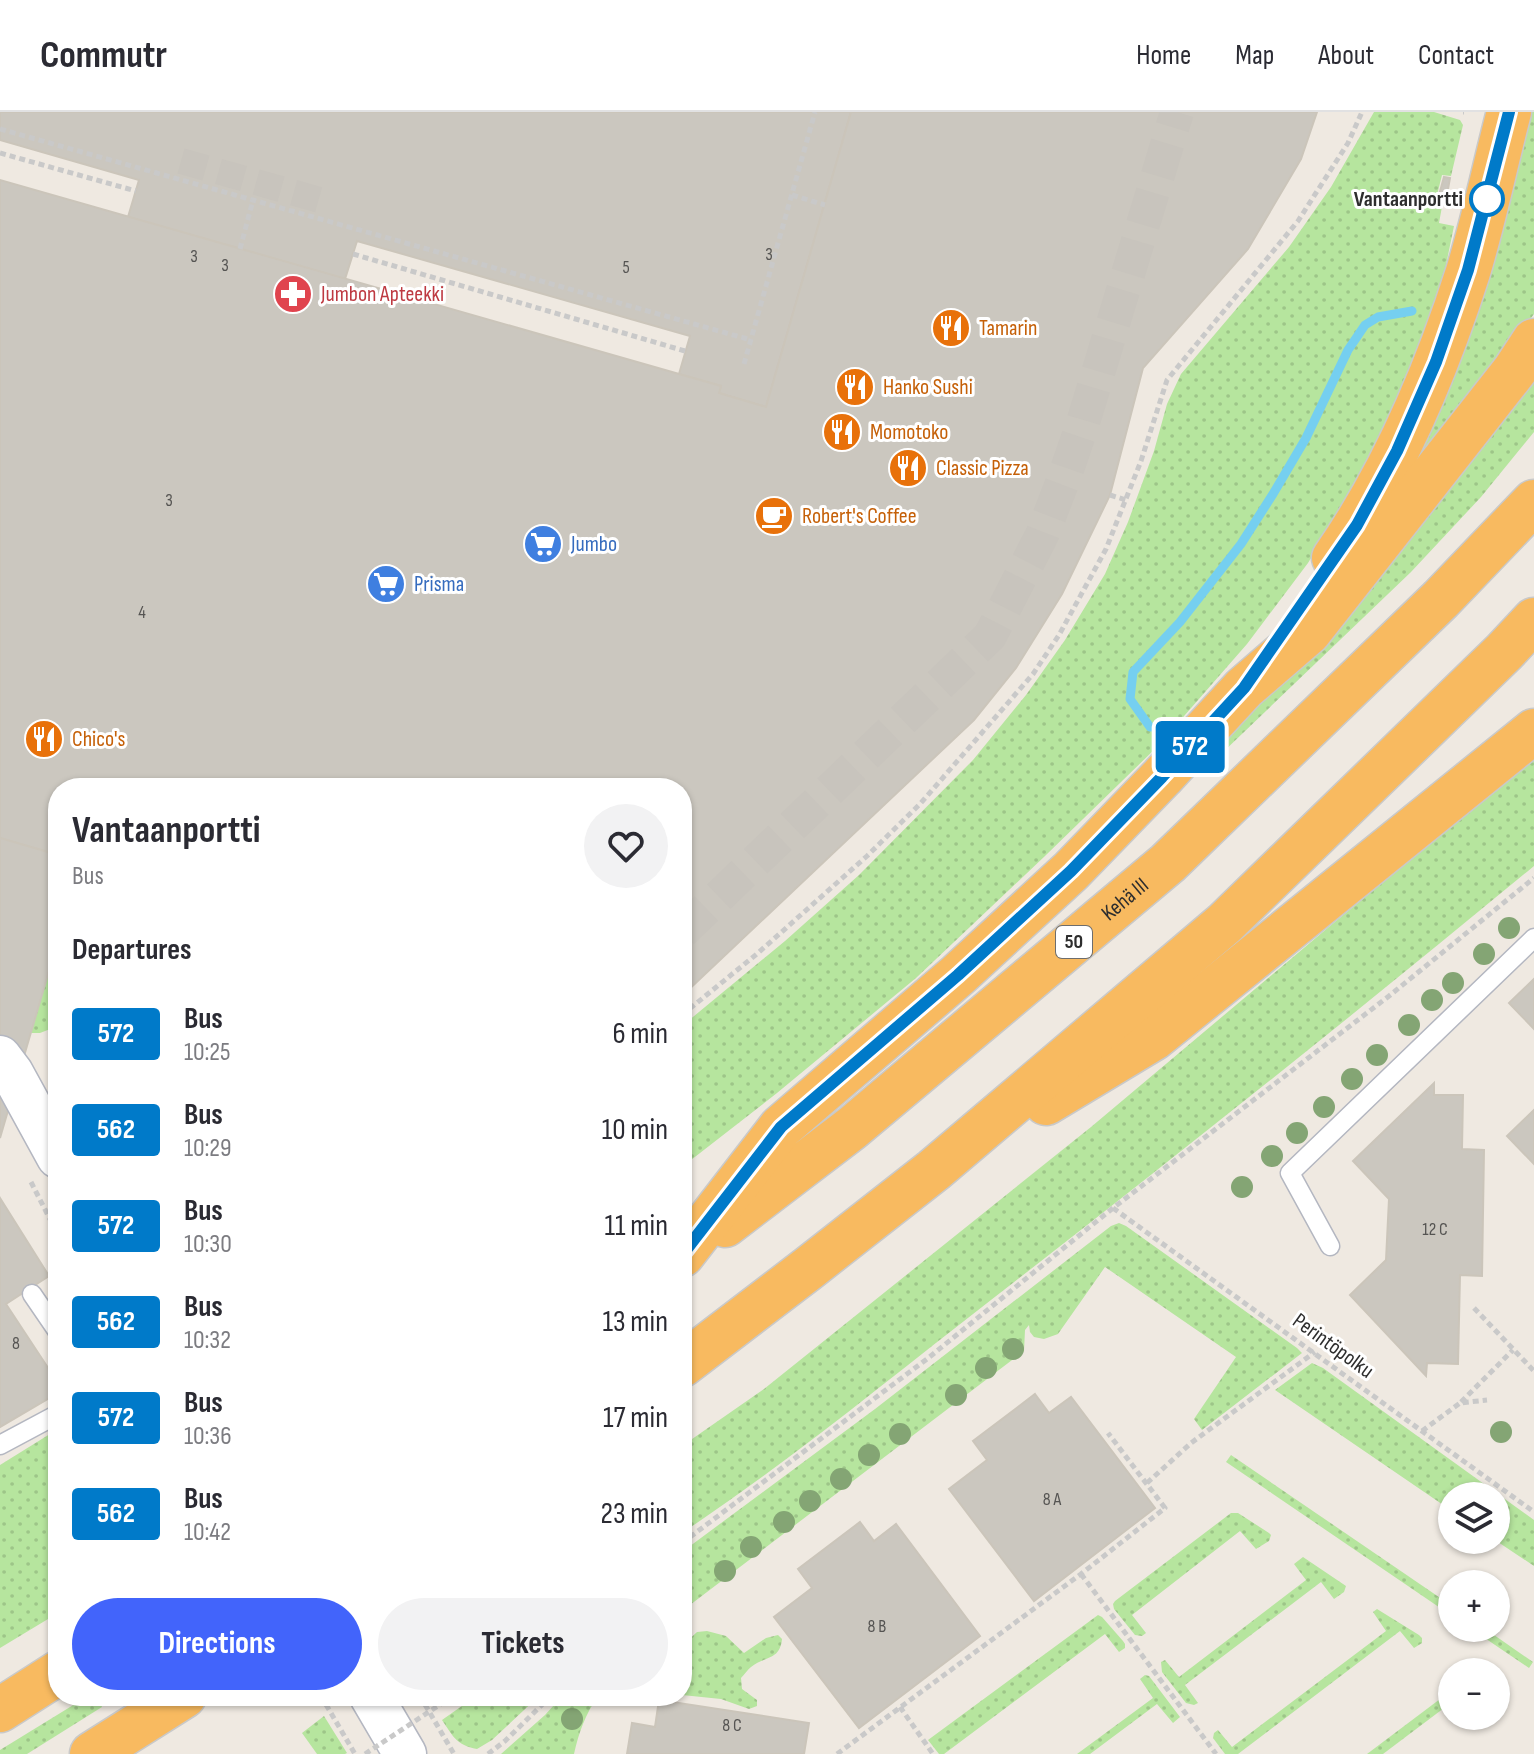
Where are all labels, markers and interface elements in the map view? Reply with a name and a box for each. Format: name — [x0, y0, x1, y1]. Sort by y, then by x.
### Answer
text: Commutr — [40, 33, 167, 78]
text: Home — [1136, 39, 1191, 72]
text: Map — [1235, 39, 1274, 72]
text: About — [1318, 39, 1374, 72]
text: Contact — [1418, 39, 1494, 72]
marker: Vantaanportti — [1470, 182, 1504, 216]
place label: Vantaanportti — [1354, 186, 1463, 213]
house number: 3 — [765, 244, 773, 265]
house number: 3 — [190, 246, 198, 267]
house number: 3 — [221, 255, 229, 276]
house number: 5 — [622, 257, 630, 278]
pharmacy icon: Jumbon Apteekki — [272, 273, 314, 315]
place label: Jumbon Apteekki — [320, 281, 444, 308]
restaurant icon: Tamarin — [930, 307, 972, 349]
place label: Tamarin — [979, 315, 1037, 342]
restaurant icon: Hanko Sushi — [834, 366, 876, 408]
place label: Hanko Sushi — [883, 374, 973, 401]
restaurant icon: Momotoko — [821, 411, 863, 453]
place label: Momotoko — [870, 419, 948, 446]
restaurant icon: Classic Pizza — [887, 447, 929, 489]
place label: Classic Pizza — [936, 455, 1029, 482]
house number: 3 — [165, 490, 173, 511]
cafe icon: Robert's Coffee — [753, 495, 795, 537]
place label: Robert's Coffee — [802, 503, 917, 530]
supermarket icon: Jumbo — [522, 523, 564, 565]
place label: Jumbo — [570, 531, 617, 558]
supermarket icon: Prisma — [365, 563, 407, 605]
place label: Prisma — [414, 571, 464, 598]
house number: 4 — [138, 602, 146, 623]
restaurant icon: Chico's — [23, 718, 65, 760]
line badge: 572 — [1144, 721, 1236, 773]
place label: Chico's — [72, 726, 125, 753]
text: 572 — [1172, 730, 1208, 763]
button: heart — [584, 804, 668, 888]
text: Vantaanportti — [72, 808, 261, 853]
text: Bus — [72, 861, 104, 892]
street label: Kehä III — [1096, 872, 1154, 927]
road number: 50 — [1056, 926, 1092, 958]
text: Departures — [72, 932, 192, 968]
text: Bus — [184, 1001, 223, 1037]
text: 6 min — [612, 1016, 668, 1052]
text: 572 — [98, 1017, 134, 1050]
text: 10:25 — [184, 1037, 230, 1068]
text: Bus — [184, 1097, 223, 1133]
text: 10 min — [602, 1112, 668, 1148]
text: 562 — [97, 1113, 135, 1146]
text: 10:29 — [184, 1133, 232, 1164]
text: Bus — [184, 1193, 223, 1229]
text: 11 min — [605, 1208, 668, 1244]
text: 572 — [98, 1209, 134, 1242]
house number: 12 C — [1422, 1219, 1448, 1240]
text: 10:30 — [184, 1229, 232, 1260]
text: Bus — [184, 1289, 223, 1325]
text: 13 min — [602, 1304, 668, 1340]
text: 562 — [97, 1305, 135, 1338]
street label: Perintöpolku — [1287, 1308, 1379, 1384]
text: 10:32 — [184, 1325, 231, 1356]
house number: 8 — [12, 1333, 20, 1354]
text: Bus — [184, 1385, 223, 1421]
text: 17 min — [603, 1400, 668, 1436]
text: 572 — [98, 1401, 134, 1434]
text: 10:36 — [184, 1421, 232, 1452]
text: Bus — [184, 1481, 223, 1517]
map controls — [1438, 1482, 1510, 1730]
button: layers — [1438, 1482, 1510, 1554]
house number: 8 A — [1043, 1489, 1062, 1510]
text: 23 min — [601, 1496, 668, 1532]
text: 562 — [97, 1497, 135, 1530]
text: 10:42 — [184, 1517, 231, 1548]
button: + — [1438, 1570, 1510, 1642]
button: Directions — [72, 1598, 362, 1690]
button: Tickets — [378, 1598, 668, 1690]
house number: 8 B — [868, 1616, 886, 1637]
button: − — [1438, 1658, 1510, 1730]
house number: 8 C — [722, 1715, 742, 1736]

